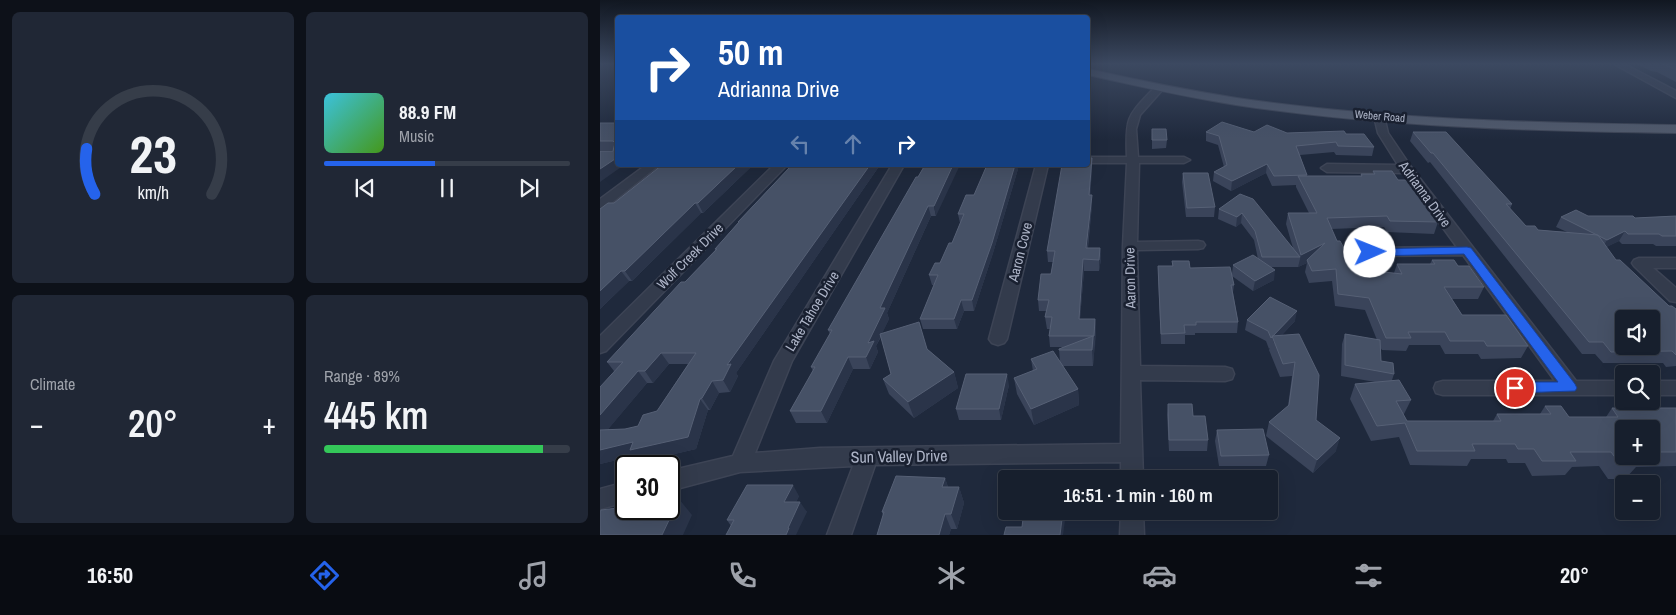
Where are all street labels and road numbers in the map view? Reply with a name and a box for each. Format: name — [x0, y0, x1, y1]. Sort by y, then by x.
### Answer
street label: Weber Road — [1354, 107, 1406, 125]
street label: Adrianna Drive — [1394, 157, 1455, 231]
street label: Wolf Creek Drive — [653, 219, 727, 293]
street label: Aaron Cove — [1004, 220, 1036, 285]
street label: Aaron Drive — [1120, 247, 1140, 310]
street label: Lake Tahoe Drive — [781, 268, 843, 354]
street label: Sun Valley Drive — [850, 444, 948, 468]

